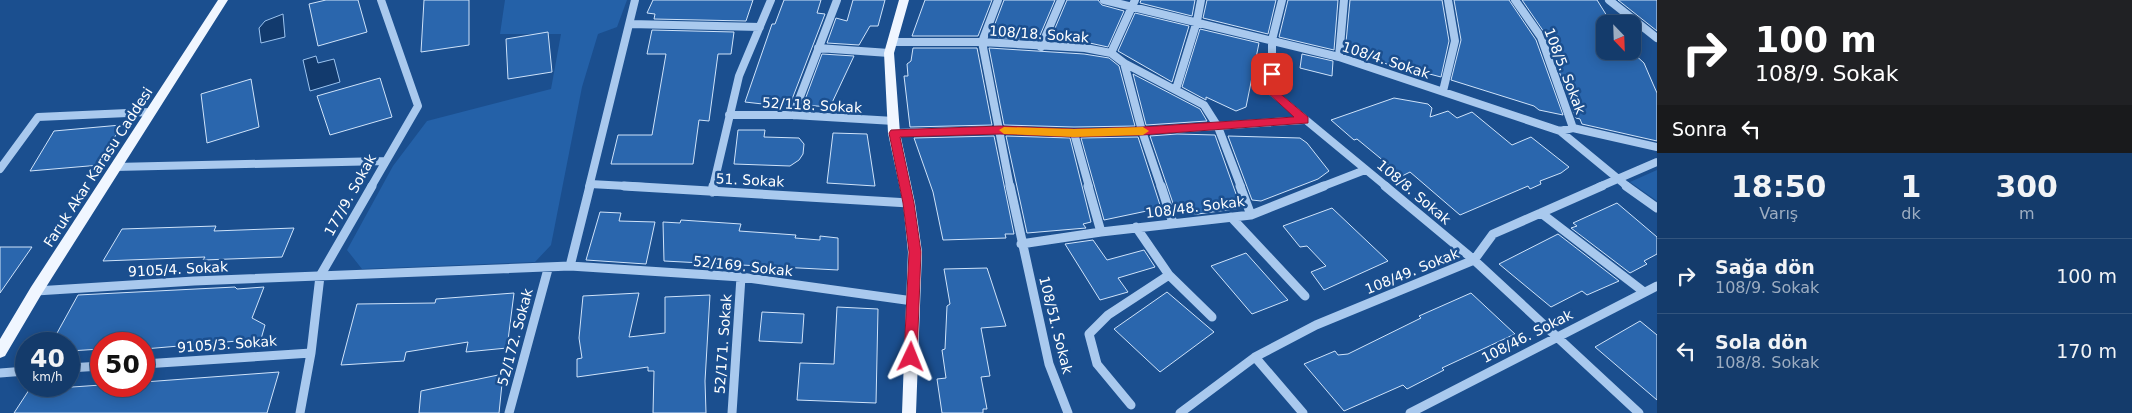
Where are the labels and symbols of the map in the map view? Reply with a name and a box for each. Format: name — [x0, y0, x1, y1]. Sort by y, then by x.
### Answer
north arrow — [1596, 15, 1641, 60]
street label: 108/18. Sokak — [988, 23, 1090, 46]
street label: 108/5. Sokak — [1541, 26, 1589, 117]
street label: 108/4. Sokak — [1340, 38, 1433, 82]
pin — [1251, 53, 1293, 95]
street label: Faruk Akar Karasu Caddesi — [40, 84, 156, 250]
street label: 52/118. Sokak — [762, 94, 863, 116]
street label: 177/9. Sokak — [321, 150, 380, 239]
street label: 108/8. Sokak — [1374, 157, 1455, 228]
street label: 51. Sokak — [715, 170, 786, 190]
street label: 108/48. Sokak — [1144, 193, 1247, 221]
street label: 108/49. Sokak — [1363, 244, 1462, 297]
street label: 52/169. Sokak — [692, 253, 795, 279]
street label: 9105/4. Sokak — [128, 258, 229, 280]
street label: 108/51. Sokak — [1036, 274, 1076, 376]
street label: 52/172. Sokak — [494, 286, 536, 387]
street label: 52/171. Sokak — [712, 293, 735, 395]
street label: 108/46. Sokak — [1479, 306, 1576, 366]
position arrow — [884, 330, 936, 382]
speed limit sign: 50 — [90, 332, 155, 397]
street label: 9105/3. Sokak — [176, 332, 278, 355]

